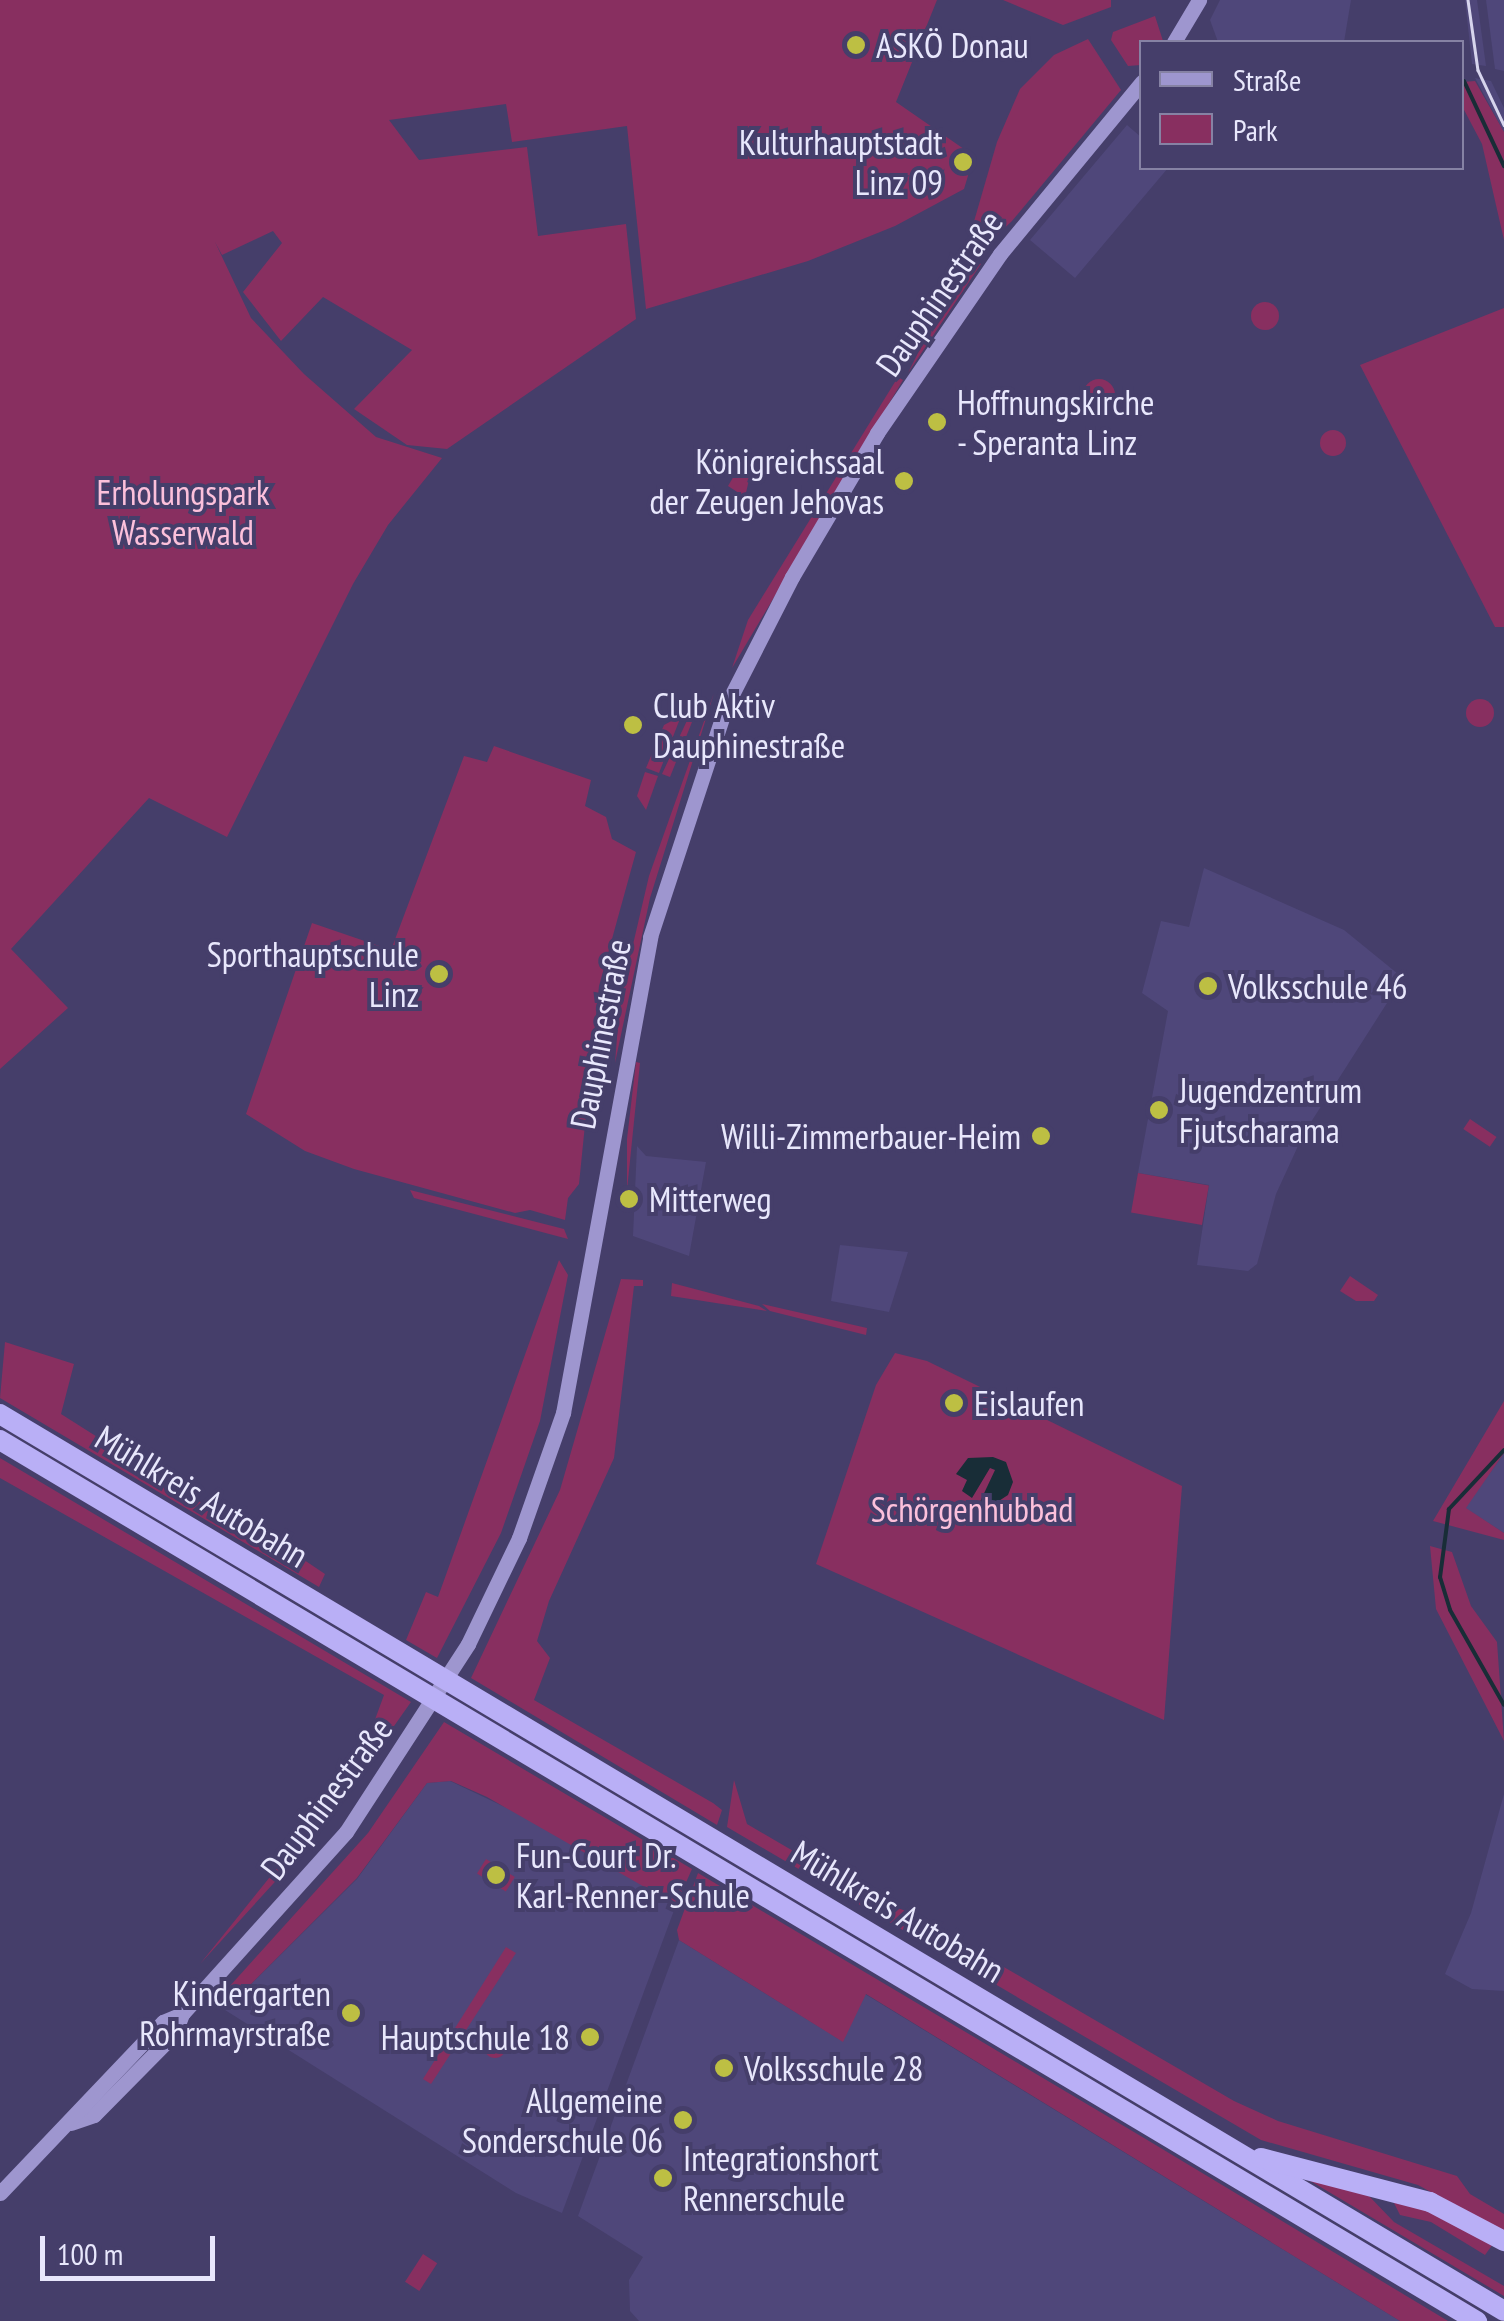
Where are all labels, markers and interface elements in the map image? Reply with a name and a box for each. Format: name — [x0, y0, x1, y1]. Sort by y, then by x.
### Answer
place label: ASKÖ Donau — [876, 24, 1029, 66]
marker: ASKÖ Donau — [845, 34, 867, 56]
legend — [1139, 40, 1464, 170]
text: Straße — [1233, 60, 1301, 99]
text: Park — [1233, 110, 1278, 149]
place label: Kulturhauptstadt Linz 09 — [739, 121, 943, 203]
marker: Kulturhauptstadt Linz 09 — [952, 151, 974, 173]
street label: Dauphinestraße — [867, 202, 1011, 384]
place label: Hoffnungskirche - Speranta Linz — [957, 381, 1154, 463]
marker: Hoffnungskirche - Speranta Linz — [926, 411, 948, 433]
place label: Königreichssaal der Zeugen Jehovas — [649, 440, 884, 522]
marker: Königreichssaal der Zeugen Jehovas — [893, 470, 915, 492]
park label: Erholungspark Wasserwald — [96, 471, 270, 553]
place label: Club Aktiv Dauphinestraße — [653, 684, 845, 766]
marker: Club Aktiv Dauphinestraße — [622, 714, 644, 736]
place label: Sporthauptschule Linz — [207, 933, 419, 1015]
street label: Dauphinestraße — [561, 936, 639, 1132]
marker: Sporthauptschule Linz — [428, 963, 450, 985]
place label: Volksschule 46 — [1228, 965, 1408, 1007]
marker: Volksschule 46 — [1197, 975, 1219, 997]
place label: Jugendzentrum Fjutscharama — [1179, 1069, 1362, 1151]
marker: Jugendzentrum Fjutscharama — [1148, 1099, 1170, 1121]
place label: Willi-Zimmerbauer-Heim — [721, 1115, 1021, 1157]
marker: Willi-Zimmerbauer-Heim — [1030, 1125, 1052, 1147]
place label: Mitterweg — [649, 1178, 772, 1220]
marker: Mitterweg — [618, 1188, 640, 1210]
place label: Eislaufen — [974, 1382, 1084, 1424]
marker: Eislaufen — [943, 1392, 965, 1414]
street label: Mühlkreis Autobahn — [88, 1416, 316, 1576]
park label: Schörgenhubbad — [871, 1488, 1073, 1530]
street label: Dauphinestraße — [251, 1709, 401, 1887]
street label: Mühlkreis Autobahn — [784, 1831, 1012, 1991]
place label: Fun-Court Dr. Karl-Renner-Schule — [516, 1834, 750, 1916]
marker: Fun-Court Dr. Karl-Renner-Schule — [485, 1864, 507, 1886]
place label: Kindergarten Rohrmayrstraße — [139, 1972, 331, 2054]
marker: Kindergarten Rohrmayrstraße — [340, 2002, 362, 2024]
place label: Hauptschule 18 — [381, 2016, 570, 2058]
marker: Hauptschule 18 — [579, 2026, 601, 2048]
place label: Volksschule 28 — [744, 2047, 924, 2089]
marker: Volksschule 28 — [713, 2057, 735, 2079]
place label: Allgemeine Sonderschule 06 — [462, 2079, 663, 2161]
marker: Allgemeine Sonderschule 06 — [672, 2109, 694, 2131]
place label: Integrationshort Rennerschule — [683, 2137, 879, 2219]
marker: Integrationshort Rennerschule — [652, 2167, 674, 2189]
scale bar — [45, 2216, 220, 2278]
text: 100 m — [57, 2234, 123, 2273]

